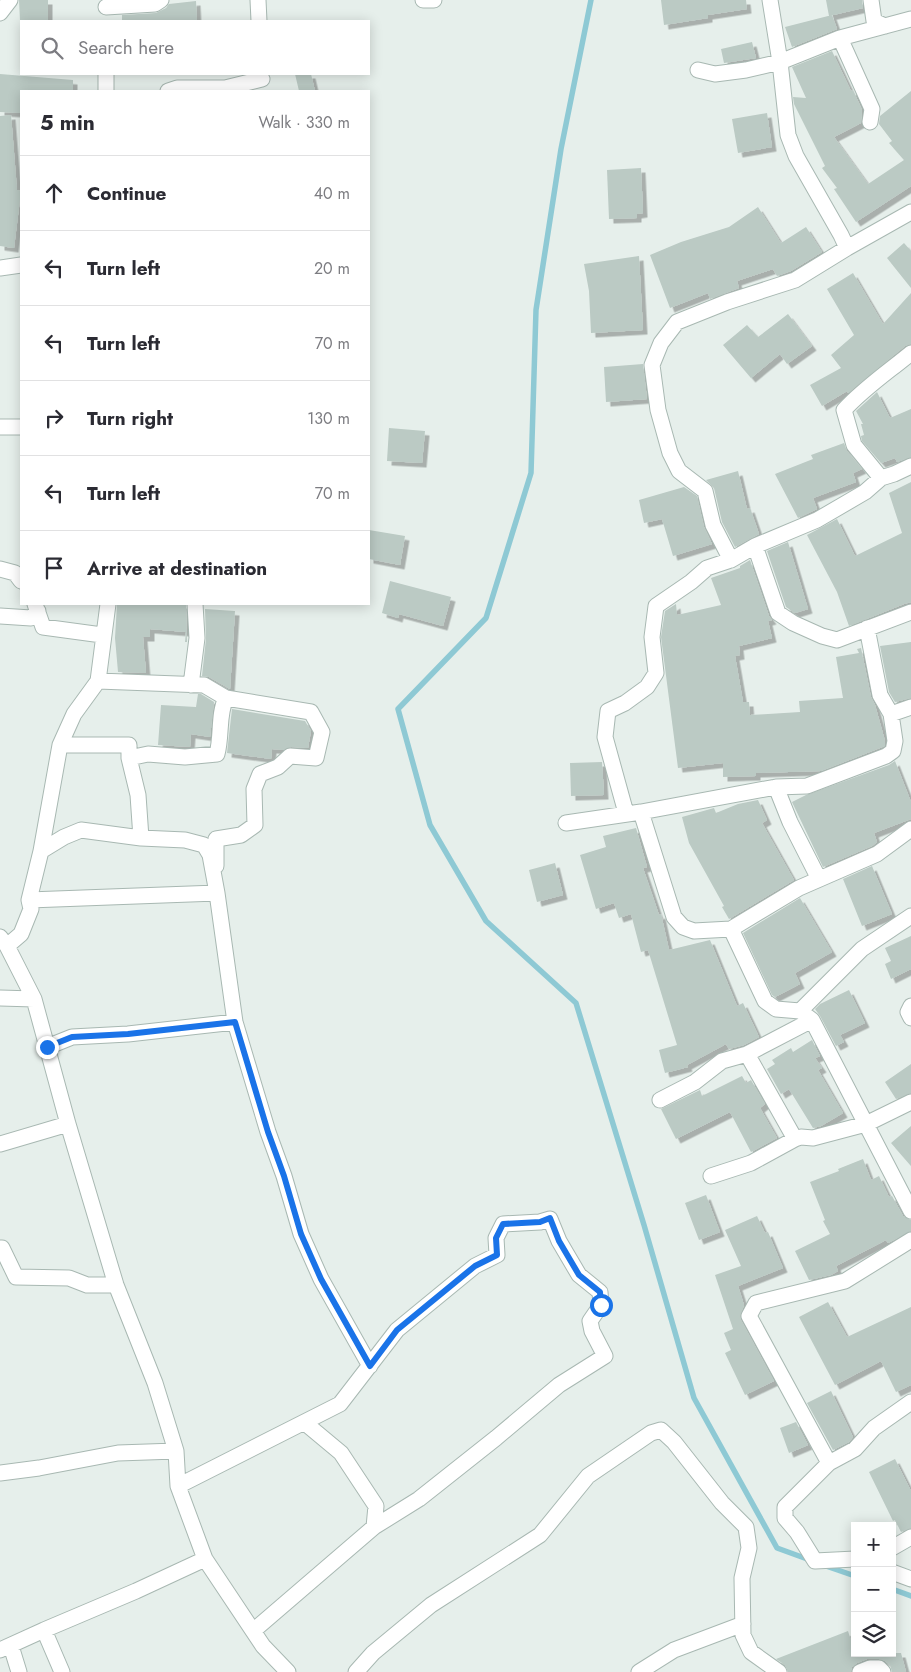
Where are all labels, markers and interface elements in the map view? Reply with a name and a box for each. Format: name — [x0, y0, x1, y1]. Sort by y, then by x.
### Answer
search box — [20, 20, 370, 75]
icon: search — [38, 34, 66, 62]
text: Search here — [78, 34, 174, 61]
text: 5 min — [40, 108, 95, 138]
text: Walk · 330 m — [259, 111, 350, 134]
icon: ahead — [40, 179, 68, 207]
text: Continue — [87, 180, 166, 207]
text: 40 m — [314, 182, 350, 205]
icon: left — [40, 254, 68, 282]
text: Turn left — [87, 255, 160, 282]
text: 20 m — [314, 257, 350, 280]
icon: left — [40, 329, 68, 357]
text: Turn left — [87, 330, 160, 357]
text: 70 m — [315, 332, 350, 355]
icon: right — [40, 404, 68, 432]
text: Turn right — [87, 405, 173, 432]
text: 130 m — [307, 407, 350, 430]
icon: left — [40, 479, 68, 507]
text: Turn left — [87, 480, 160, 507]
text: 70 m — [315, 482, 350, 505]
icon: arrive — [40, 554, 68, 582]
text: Arrive at destination — [87, 555, 267, 582]
route end — [36, 1036, 59, 1059]
route start — [590, 1294, 613, 1317]
map controls — [851, 1522, 896, 1657]
button: + — [851, 1522, 896, 1567]
button: − — [851, 1567, 896, 1612]
button: layers — [851, 1612, 896, 1657]

